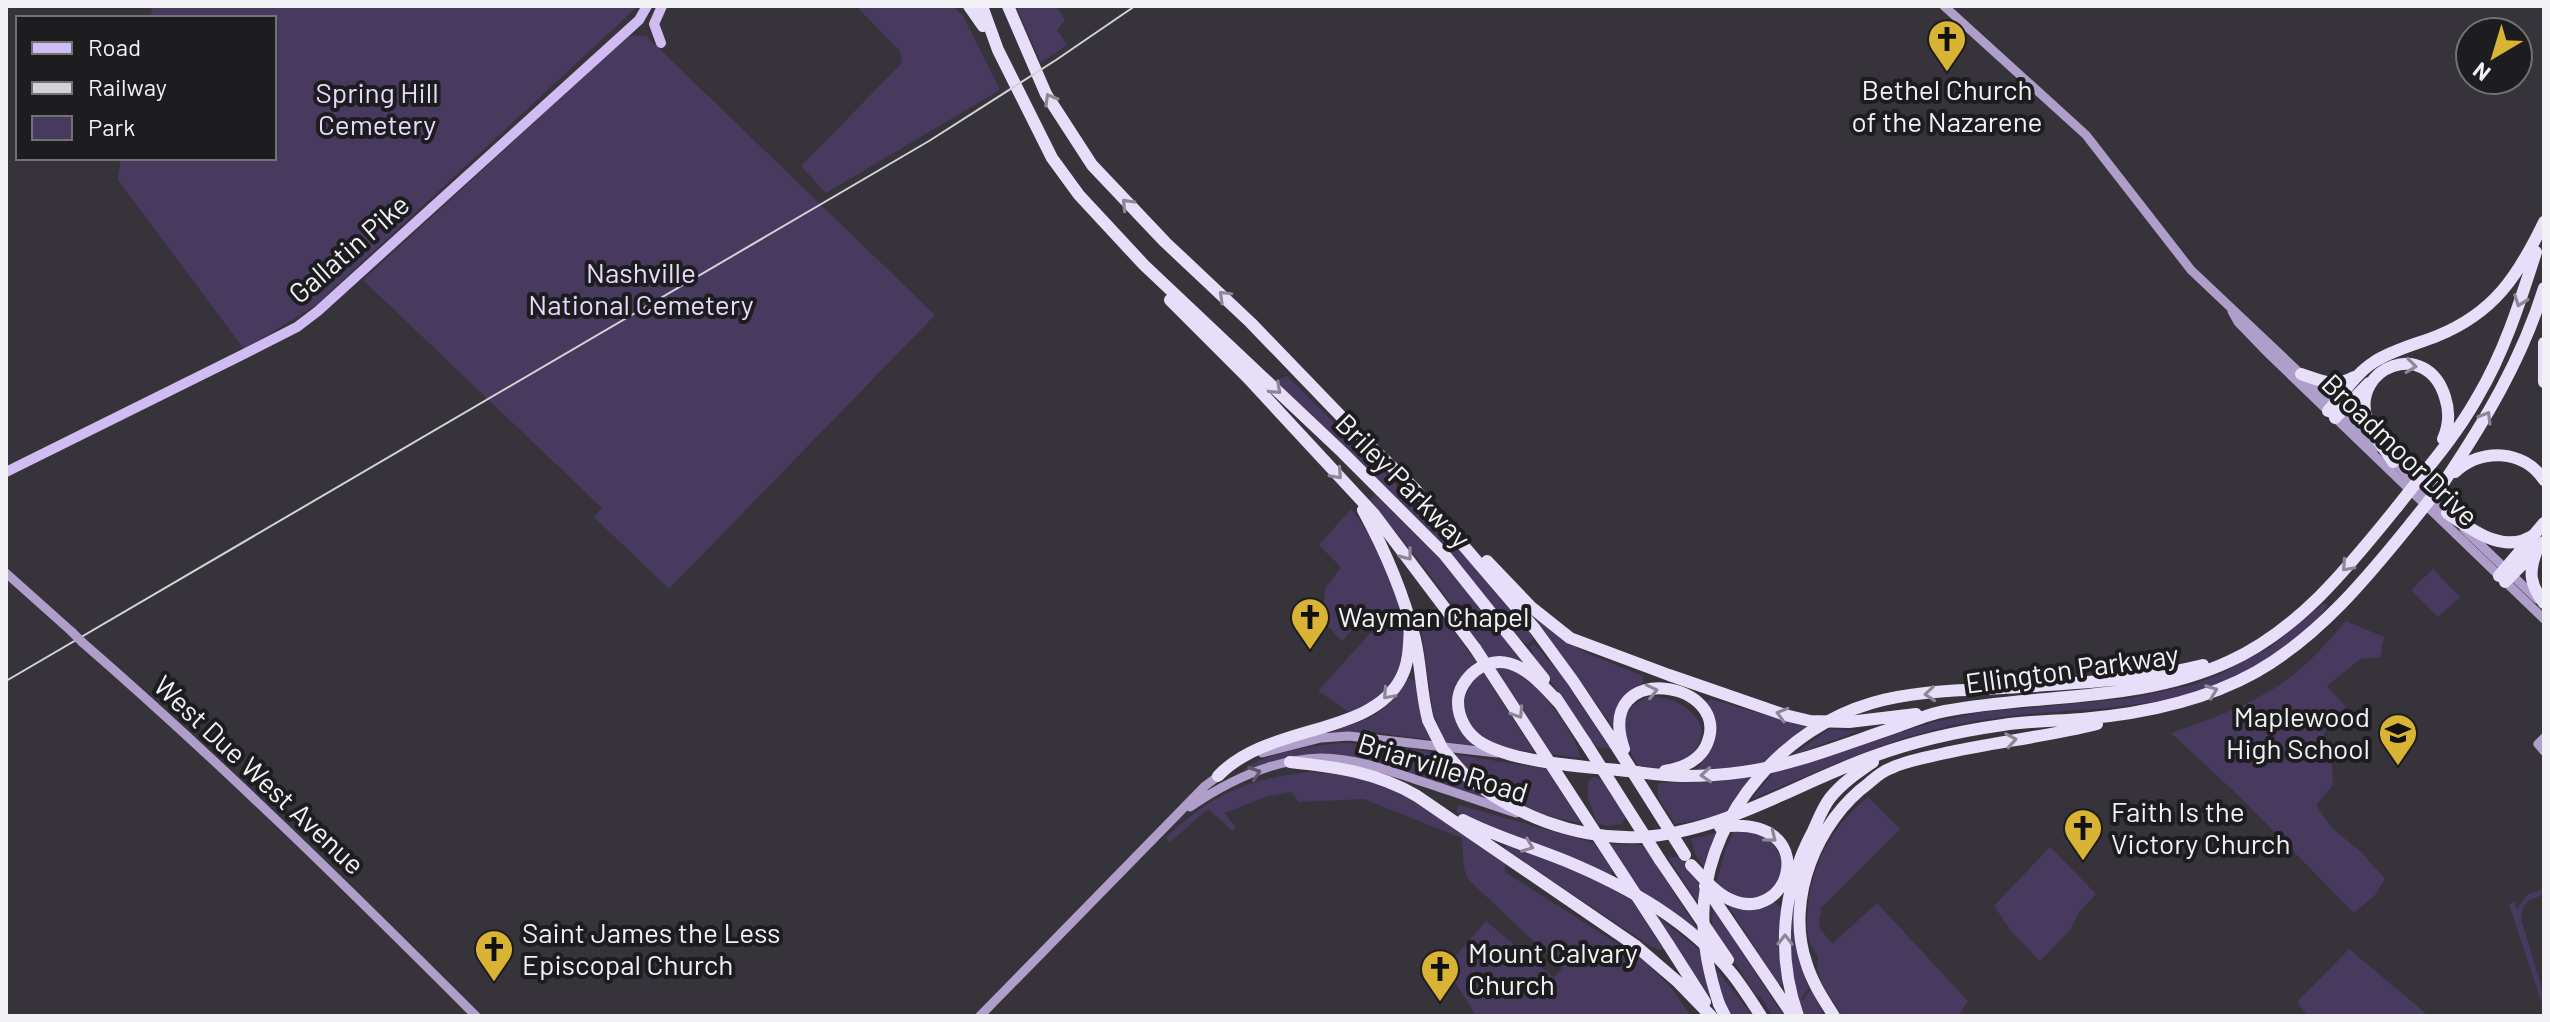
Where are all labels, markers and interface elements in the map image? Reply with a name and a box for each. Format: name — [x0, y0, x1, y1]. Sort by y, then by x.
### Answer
legend — [16, 16, 276, 160]
north arrow — [2454, 16, 2534, 96]
church icon: Bethel Church of the Nazarene — [1926, 18, 1968, 73]
text: Road — [88, 32, 141, 61]
text: N — [2467, 58, 2495, 87]
text: Railway — [88, 72, 167, 101]
place label: Bethel Church of the Nazarene — [1851, 72, 2043, 138]
park label: Spring Hill Cemetery — [315, 75, 439, 141]
one-way arrow — [1044, 93, 1060, 108]
text: Park — [88, 112, 135, 141]
street label: Gallatin Pike — [281, 187, 416, 310]
one-way arrow — [1122, 199, 1136, 213]
park label: Nashville National Cemetery — [528, 255, 754, 321]
one-way arrow — [1219, 291, 1233, 306]
one-way arrow — [2513, 294, 2529, 308]
one-way arrow — [2404, 357, 2417, 374]
street label: Broadmoor Drive — [2315, 366, 2486, 532]
one-way arrow — [1267, 380, 1281, 394]
street label: Briley Parkway — [1329, 406, 1478, 555]
one-way arrow — [2477, 411, 2492, 426]
one-way arrow — [1328, 465, 1342, 480]
one-way arrow — [1398, 546, 1412, 561]
one-way arrow — [2343, 557, 2357, 572]
church icon: Wayman Chapel — [1289, 596, 1331, 651]
place label: Wayman Chapel — [1338, 599, 1529, 633]
street label: Ellington Parkway — [1963, 636, 2181, 700]
street label: West Due West Avenue — [147, 668, 372, 881]
one-way arrow — [1644, 683, 1658, 700]
one-way arrow — [2204, 684, 2218, 700]
one-way arrow — [1383, 685, 1397, 700]
one-way arrow — [1923, 685, 1936, 702]
place label: Maplewood High School — [2226, 699, 2370, 765]
one-way arrow — [1508, 705, 1523, 719]
one-way arrow — [1776, 707, 1790, 723]
school or university icon: Maplewood High School — [2377, 712, 2419, 767]
street label: Briarville Road — [1354, 725, 1532, 809]
one-way arrow — [2005, 732, 2018, 749]
one-way arrow — [1699, 766, 1712, 783]
one-way arrow — [1247, 767, 1261, 783]
place label: Faith Is the Victory Church — [2111, 794, 2291, 860]
church icon: Faith Is the Victory Church — [2062, 807, 2104, 862]
one-way arrow — [1762, 828, 1777, 842]
one-way arrow — [1520, 836, 1534, 853]
place label: Saint James the Less Episcopal Church — [522, 915, 781, 981]
church icon: Saint James the Less Episcopal Church — [473, 928, 515, 983]
one-way arrow — [1776, 933, 1794, 946]
place label: Mount Calvary Church — [1468, 935, 1638, 1001]
church icon: Mount Calvary Church — [1419, 948, 1461, 1003]

